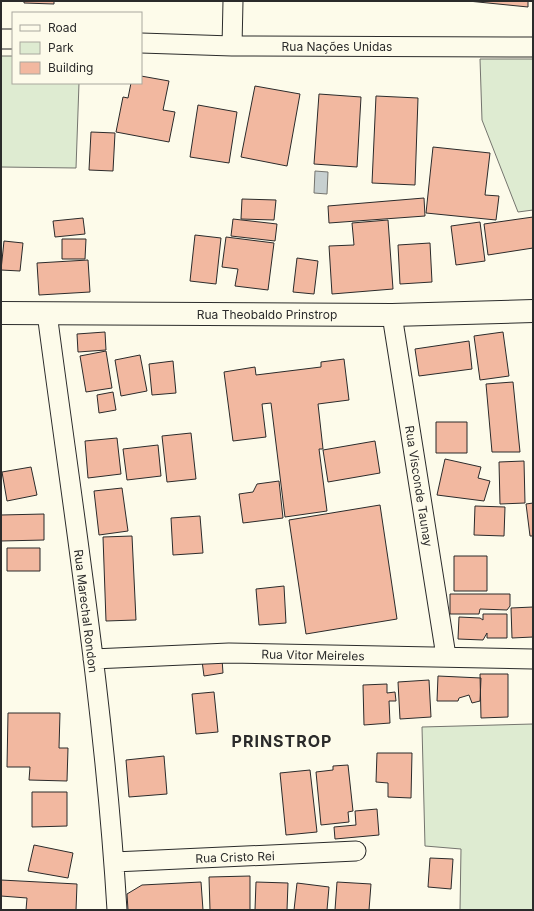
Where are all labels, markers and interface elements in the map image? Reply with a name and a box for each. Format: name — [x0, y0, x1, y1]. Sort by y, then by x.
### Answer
legend — [12, 12, 142, 84]
text: Road — [48, 20, 77, 35]
street label: Rua Nações Unidas — [282, 39, 392, 54]
text: Park — [48, 40, 74, 55]
text: Building — [48, 60, 93, 75]
street label: Rua Theobaldo Prinstrop — [197, 307, 337, 322]
street label: Rua Visconde Taunay — [402, 424, 436, 548]
street label: Rua Marechal Rondon — [71, 548, 101, 674]
street label: Rua Vitor Meireles — [261, 647, 365, 663]
district label: PRINSTROP — [232, 731, 332, 751]
street label: Rua Cristo Rei — [195, 848, 275, 866]

